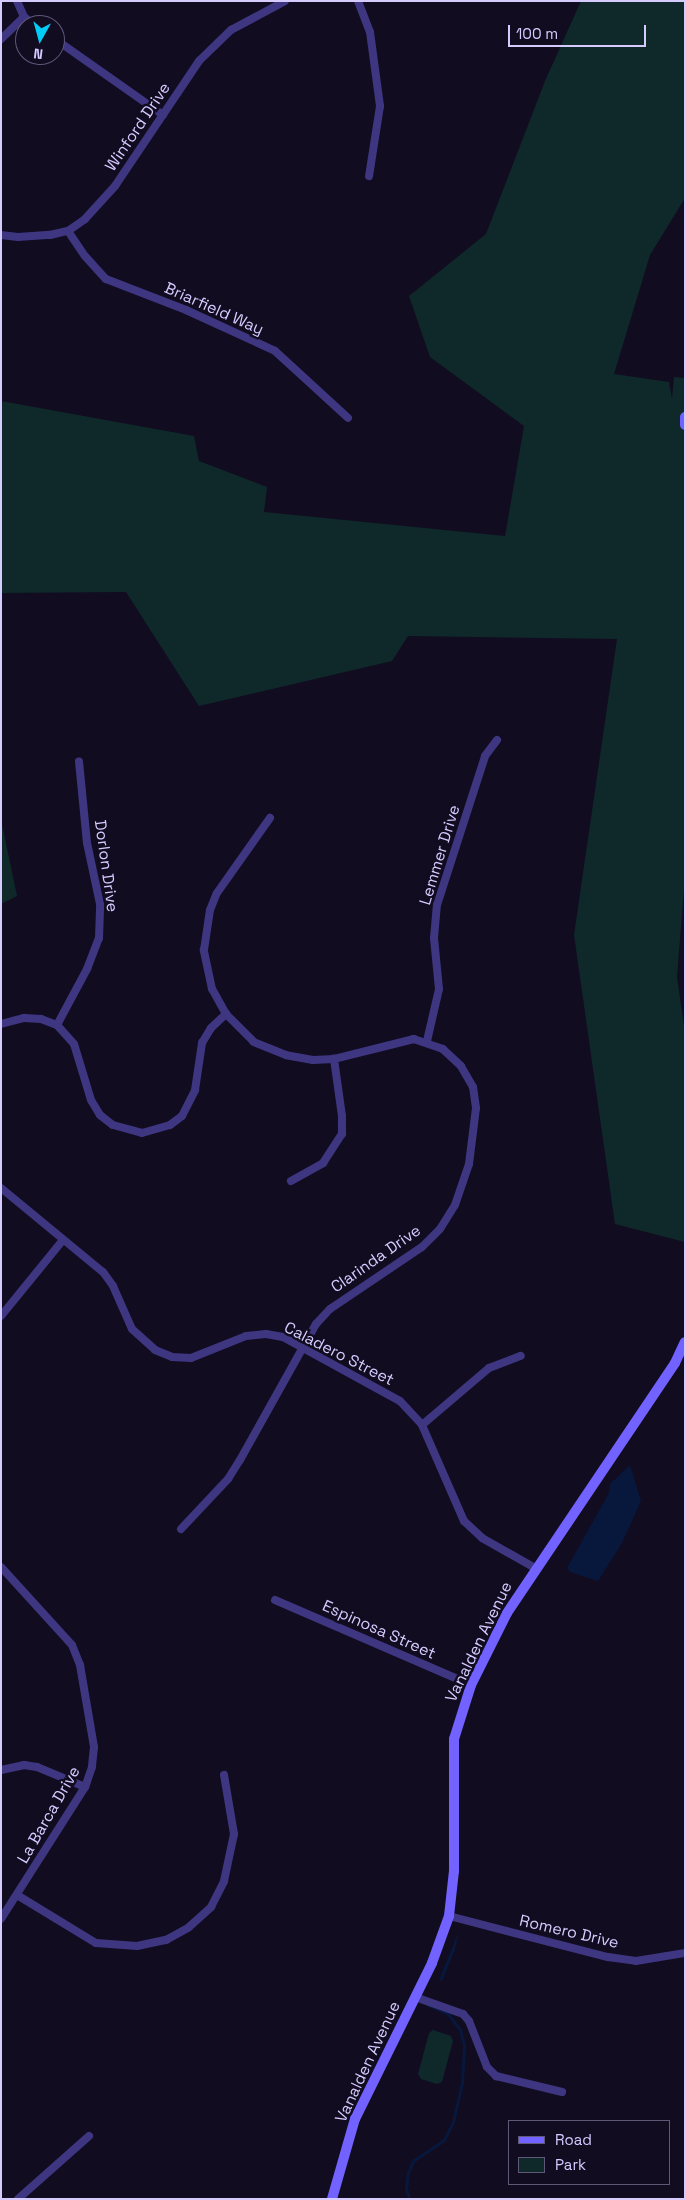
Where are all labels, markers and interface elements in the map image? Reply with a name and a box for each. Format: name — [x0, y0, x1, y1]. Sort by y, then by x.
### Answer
north arrow — [15, 15, 65, 65]
scale bar — [511, 15, 648, 47]
text: 100 m — [516, 24, 558, 43]
text: N — [33, 44, 44, 63]
street label: Winford Drive — [101, 79, 175, 175]
street label: Briarfield Way — [161, 279, 267, 339]
street label: Lemmer Drive — [416, 803, 464, 907]
street label: Dorlon Drive — [90, 819, 122, 913]
street label: Clarinda Drive — [327, 1221, 425, 1297]
street label: Caladero Street — [281, 1318, 397, 1390]
street label: Vanalden Avenue — [442, 1579, 516, 1705]
street label: Espinosa Street — [319, 1596, 439, 1664]
street label: La Barca Drive — [13, 1763, 85, 1867]
street label: Romero Drive — [517, 1911, 621, 1953]
street label: Vanalden Avenue — [331, 1998, 405, 2126]
legend — [508, 2120, 671, 2185]
text: Road — [555, 2130, 592, 2149]
text: Park — [555, 2155, 586, 2174]

